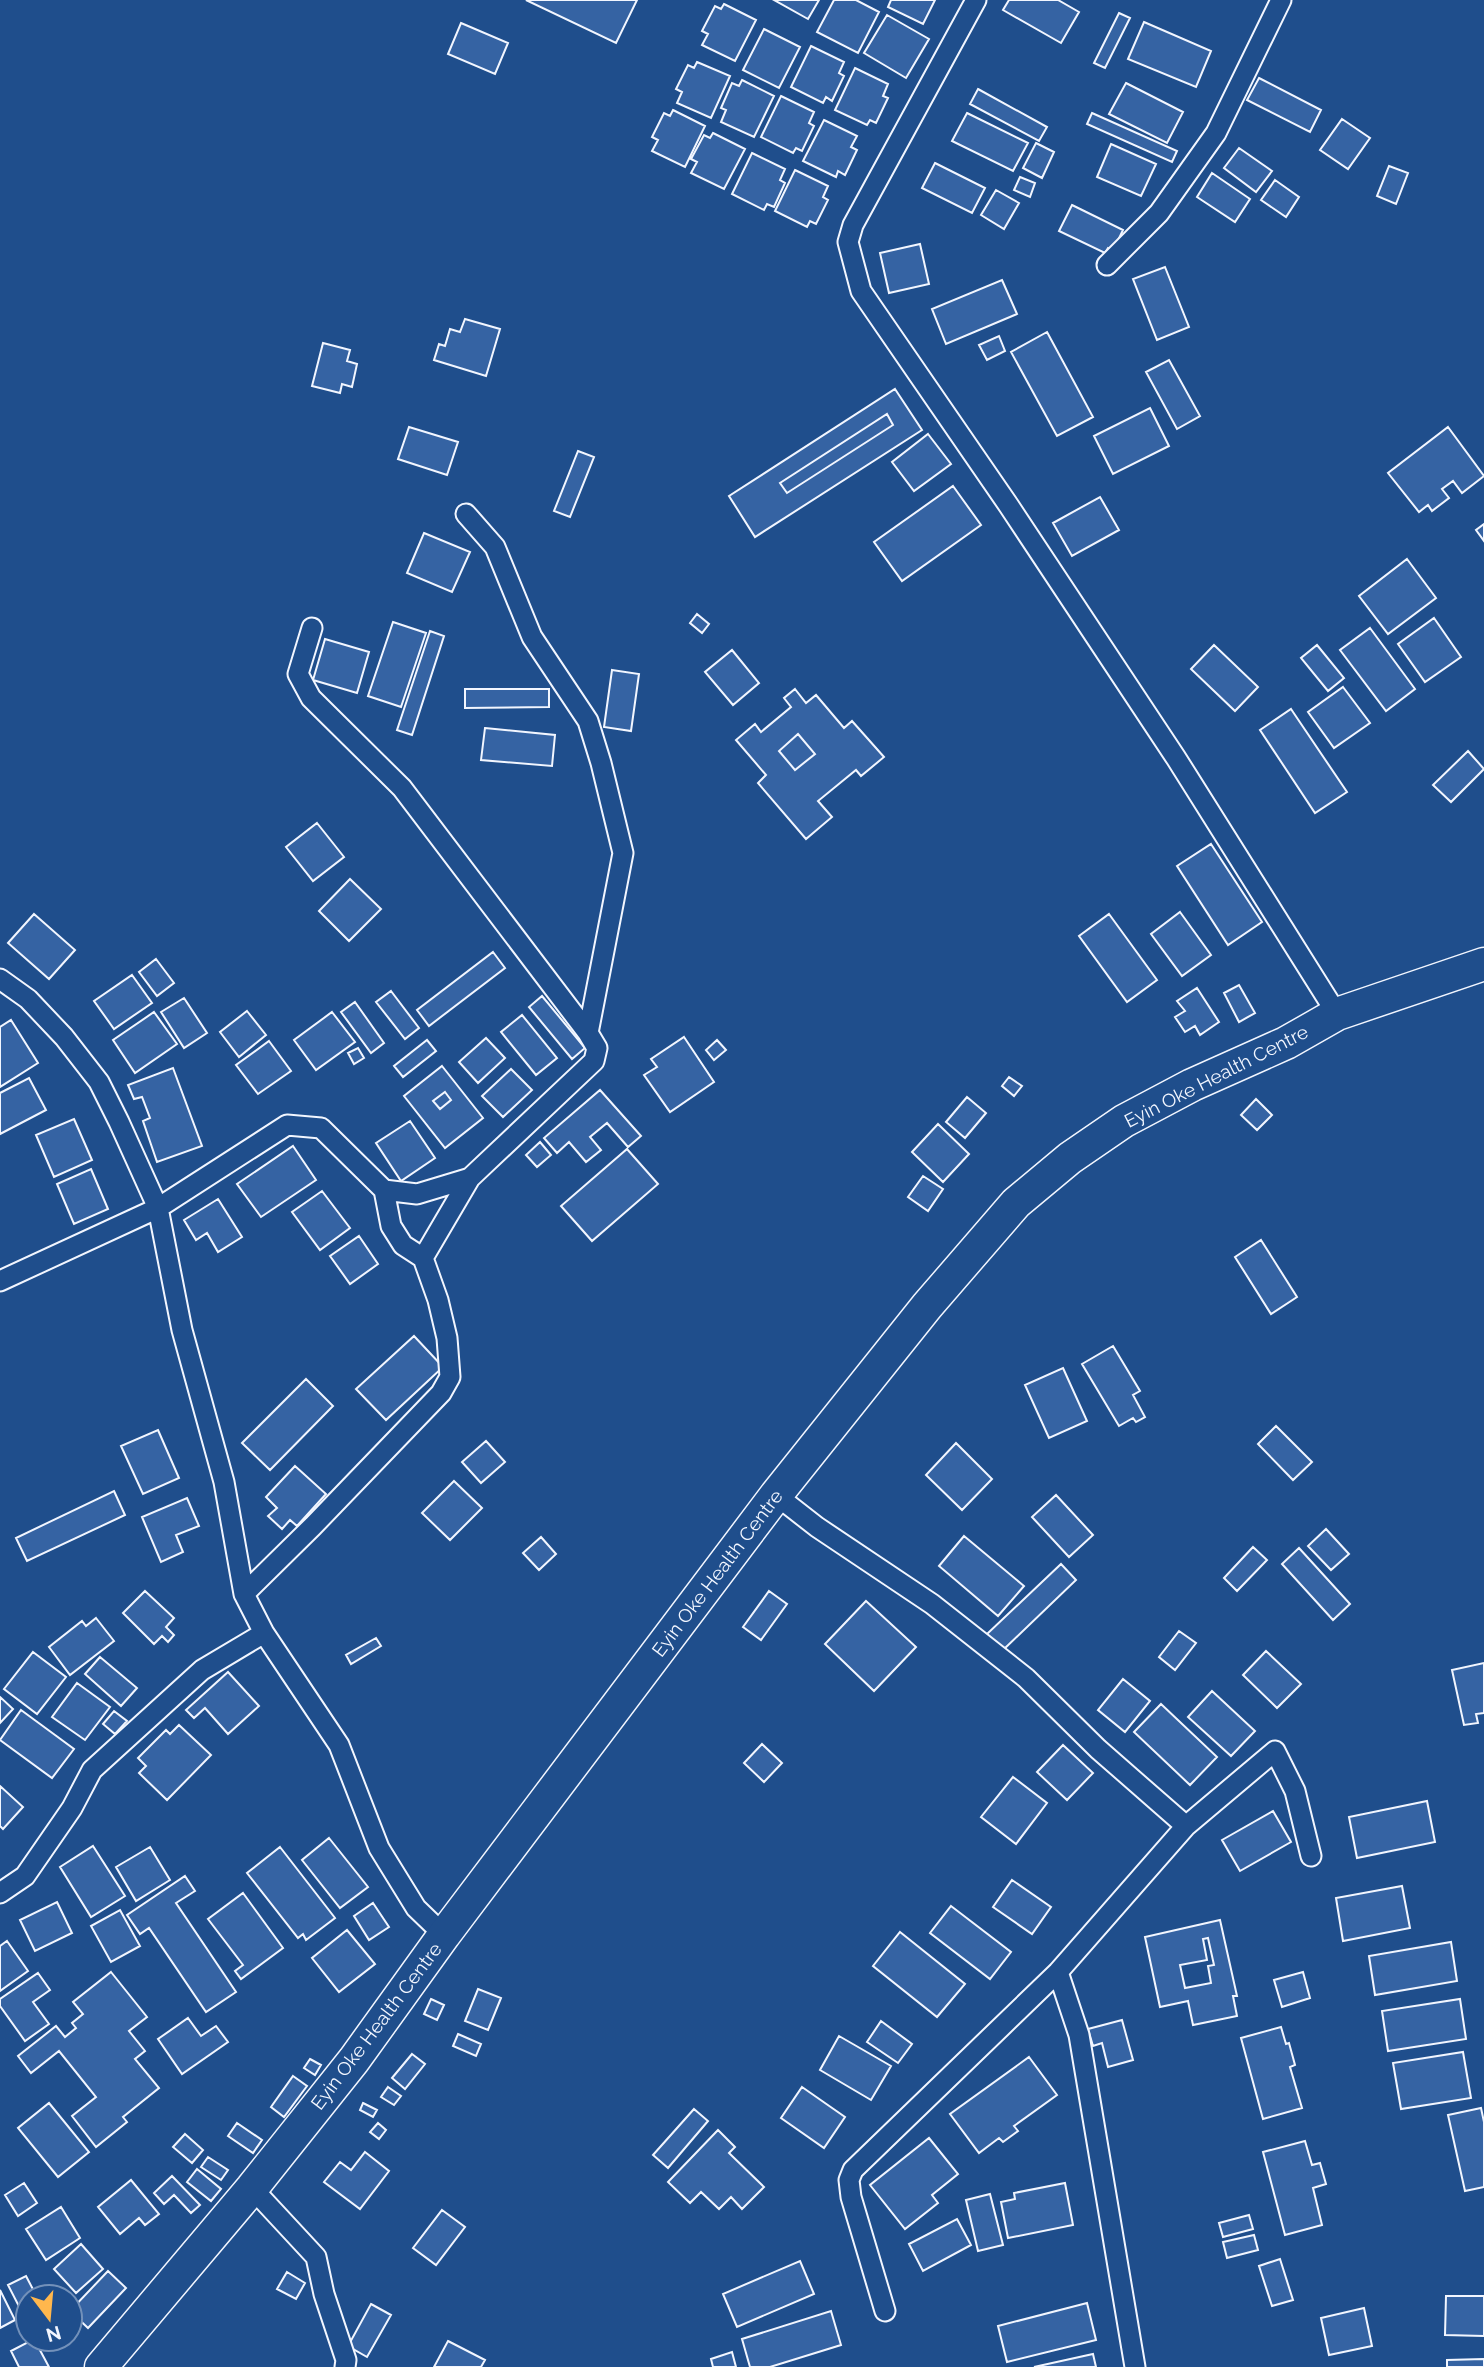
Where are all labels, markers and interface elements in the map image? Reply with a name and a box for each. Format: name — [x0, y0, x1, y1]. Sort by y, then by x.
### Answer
street label: Eyin Oke Health Centre — [1120, 1020, 1312, 1132]
street label: Eyin Oke Health Centre — [647, 1485, 787, 1661]
street label: Eyin Oke Health Centre — [306, 1938, 446, 2114]
north arrow — [14, 2283, 84, 2353]
text: N — [44, 2322, 64, 2347]

